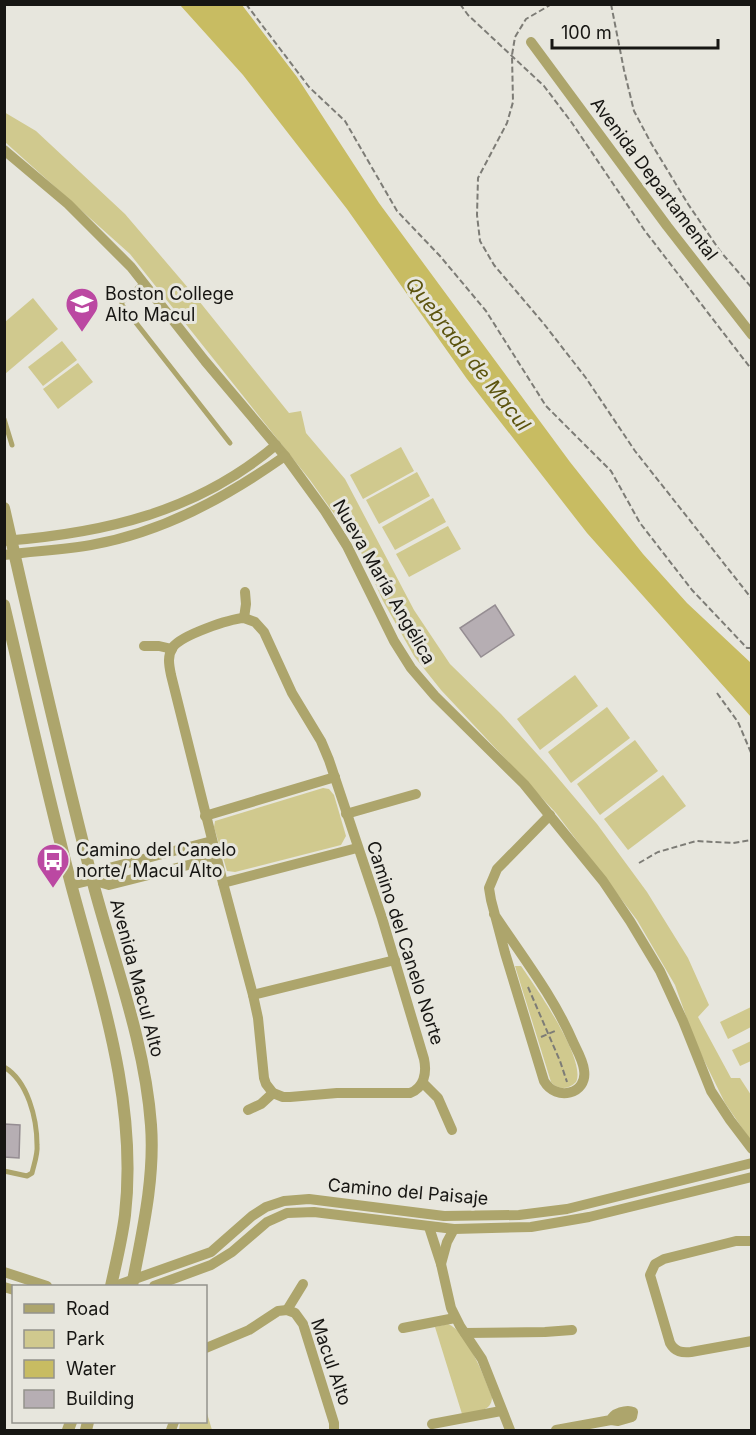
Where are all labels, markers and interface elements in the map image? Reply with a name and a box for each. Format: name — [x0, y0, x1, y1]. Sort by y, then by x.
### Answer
scale bar — [552, 12, 718, 50]
text: 100 m — [561, 22, 612, 43]
street label: Avenida Departamental — [586, 93, 722, 264]
water label: Quebrada de Macul — [401, 272, 536, 436]
place label: Boston College Alto Macul — [105, 283, 234, 325]
school or university icon: Boston College Alto Macul — [64, 286, 100, 333]
street label: Nueva María Angélica — [329, 496, 440, 668]
street label: Camino del Canelo Norte — [363, 838, 448, 1047]
place label: Camino del Canelo norte/ Macul Alto — [76, 839, 236, 881]
bus stop icon: Camino del Canelo norte/ Macul Alto — [35, 842, 71, 889]
street label: Avenida Macul Alto — [106, 896, 169, 1059]
street label: Camino del Paisaje — [327, 1174, 489, 1209]
legend — [12, 1285, 207, 1423]
text: Road — [66, 1298, 109, 1319]
street label: Macul Alto — [307, 1316, 356, 1408]
text: Park — [66, 1328, 105, 1349]
text: Water — [66, 1358, 116, 1379]
text: Building — [66, 1388, 134, 1409]

